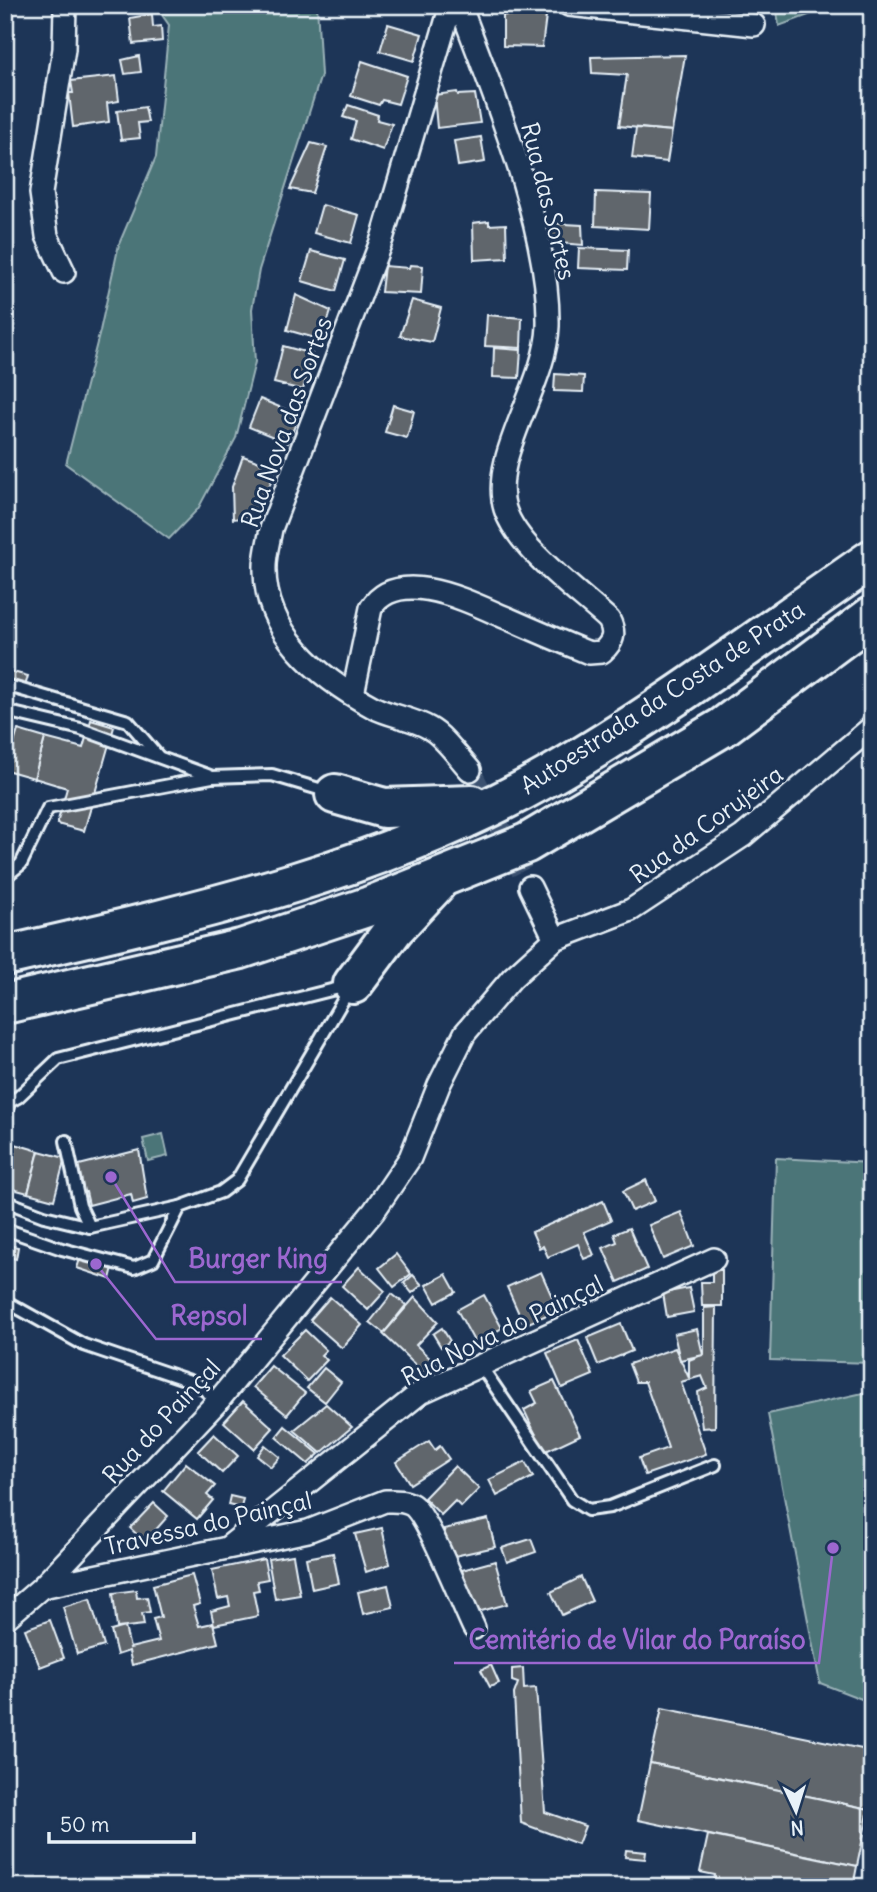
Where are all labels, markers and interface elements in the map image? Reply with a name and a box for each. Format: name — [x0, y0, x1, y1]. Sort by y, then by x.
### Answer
street label: Rua das Sortes — [515, 119, 583, 283]
street label: Rua Nova das Sortes — [234, 313, 338, 531]
street label: Autoestrada da Costa de Prata — [514, 594, 810, 800]
street label: Rua da Corujeira — [624, 758, 788, 890]
callout: Burger King — [175, 1235, 342, 1282]
text: Burger King — [188, 1242, 328, 1275]
street label: Rua Nova do Painçal — [396, 1268, 608, 1392]
callout: Repsol — [156, 1292, 262, 1339]
text: Repsol — [170, 1299, 248, 1332]
street label: Rua do Painçal — [96, 1352, 226, 1490]
street label: Travessa do Painçal — [102, 1485, 314, 1561]
callout: Cemitério de Vilar do Paraíso — [454, 1616, 819, 1663]
text: Cemitério de Vilar do Paraíso — [468, 1623, 806, 1656]
north arrow — [762, 1776, 832, 1846]
scale bar — [49, 1801, 194, 1845]
text: 50 m — [60, 1811, 109, 1838]
text: N — [790, 1816, 805, 1840]

